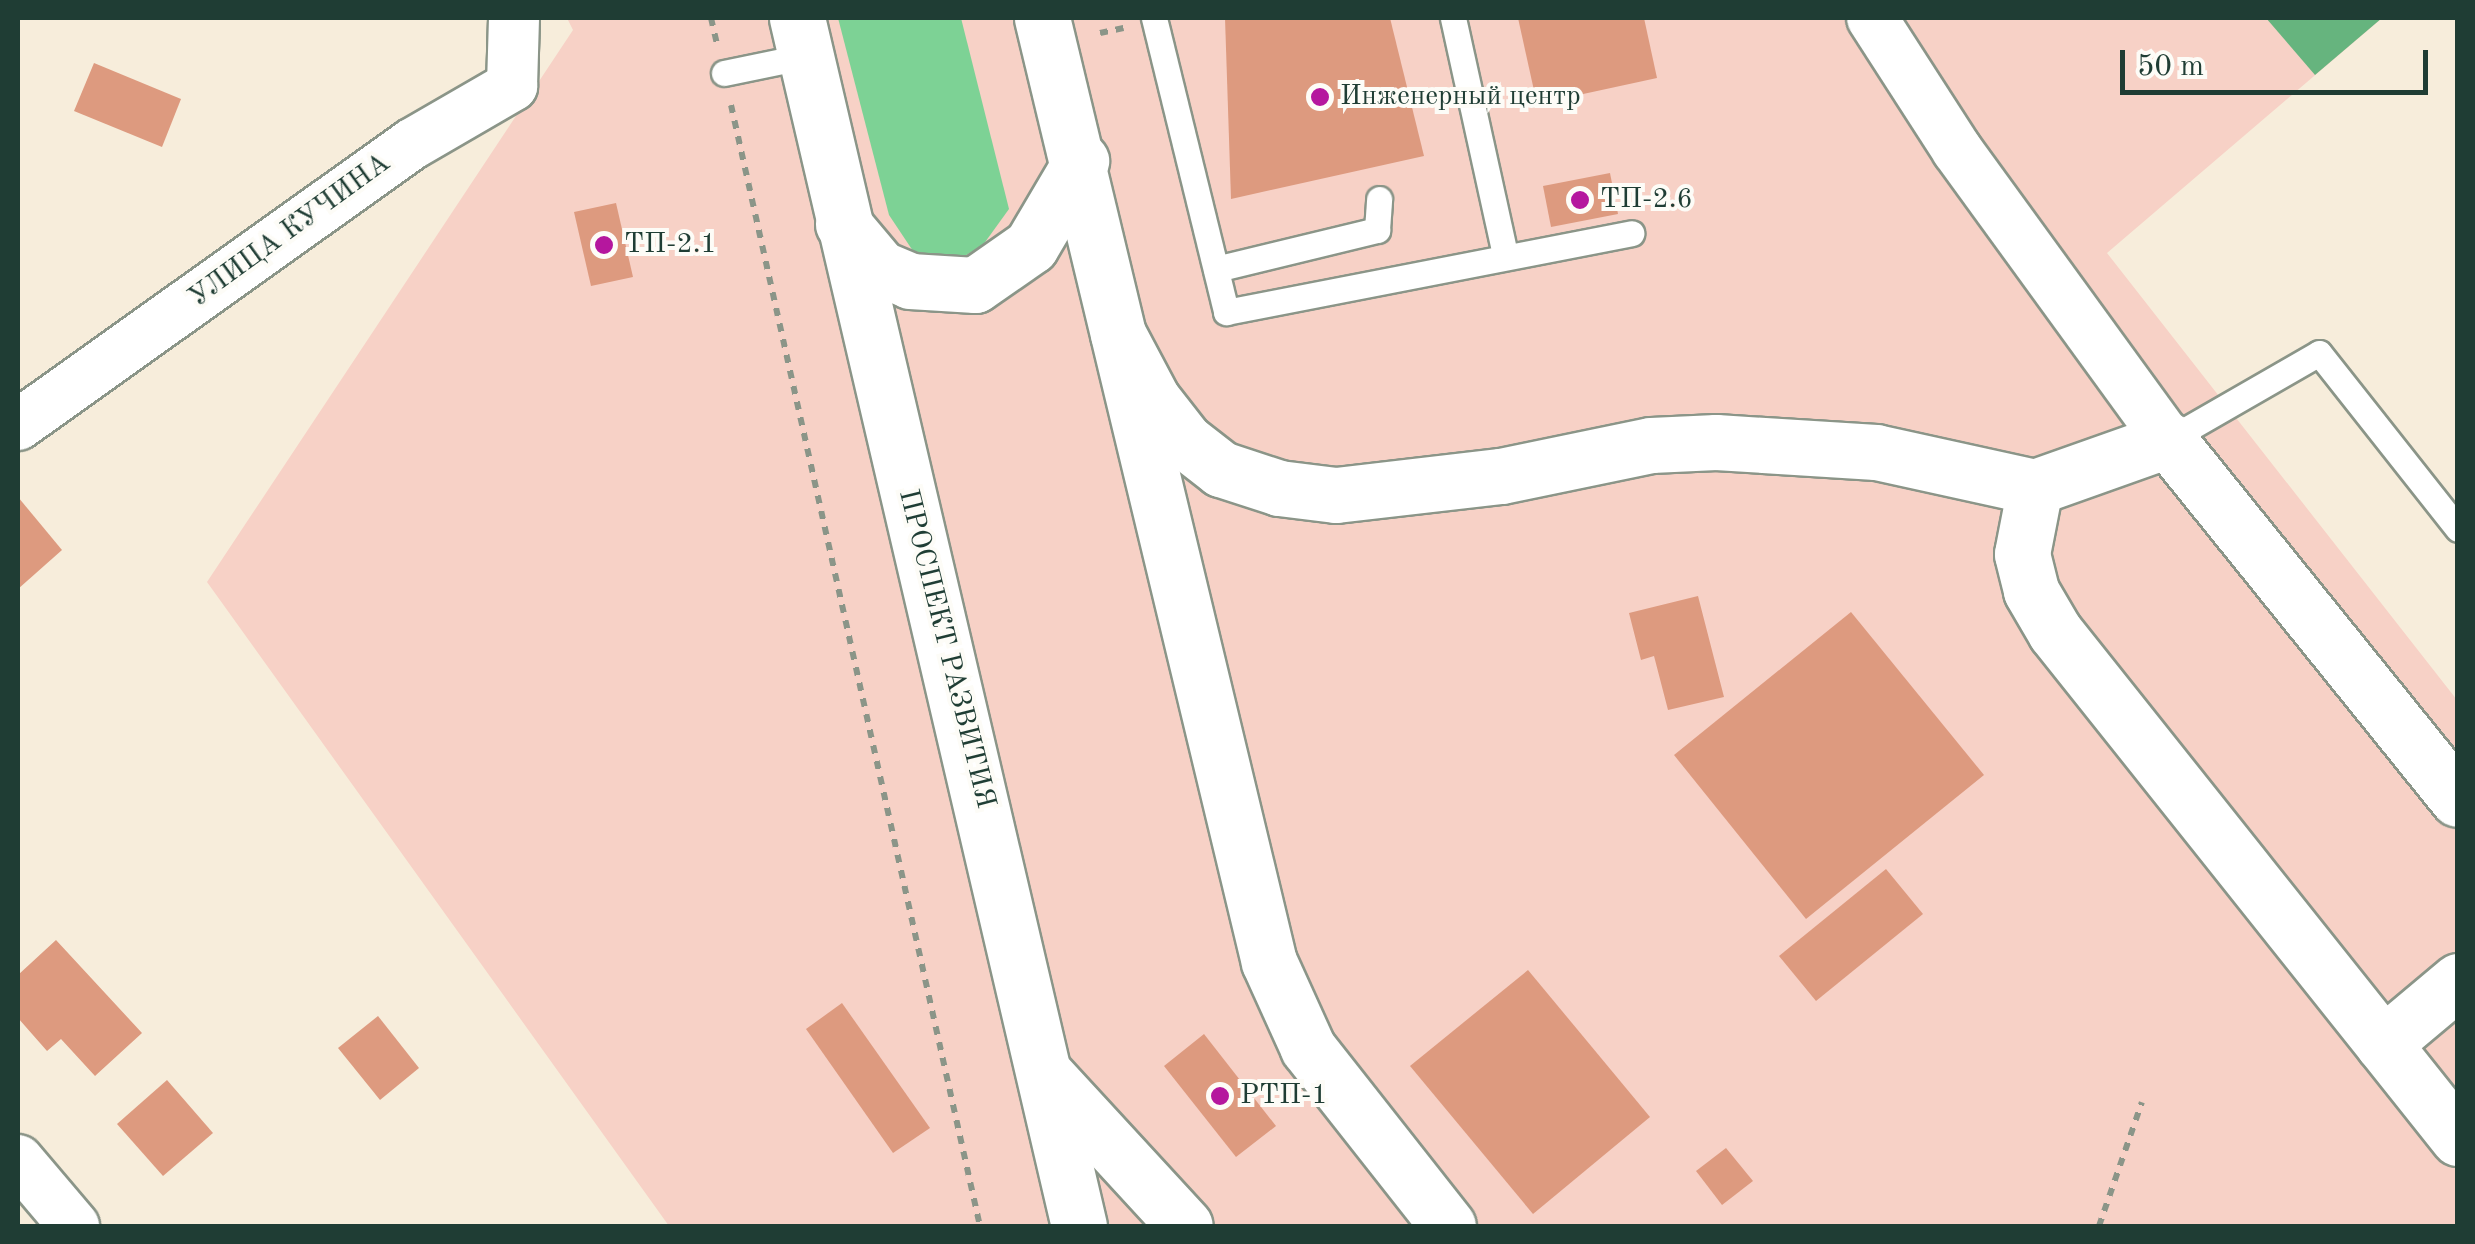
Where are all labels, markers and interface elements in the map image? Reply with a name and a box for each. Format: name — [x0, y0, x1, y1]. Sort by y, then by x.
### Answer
scale bar — [2125, 30, 2432, 92]
text: 50 m — [2137, 52, 2204, 82]
place label: Инженерный центр — [1340, 80, 1581, 114]
marker: Инженерный центр — [1309, 86, 1331, 108]
street label: УЛИЦА КУЧИНА — [183, 147, 397, 315]
place label: ТП-2.6 — [1600, 183, 1693, 217]
marker: ТП-2.6 — [1569, 189, 1591, 211]
place label: ТП-2.1 — [624, 228, 717, 262]
marker: ТП-2.1 — [593, 234, 615, 256]
street label: ПРОСПЕКТ РАЗВИТИЯ — [890, 486, 1002, 812]
place label: РТП-1 — [1240, 1079, 1328, 1113]
marker: РТП-1 — [1209, 1085, 1231, 1107]

